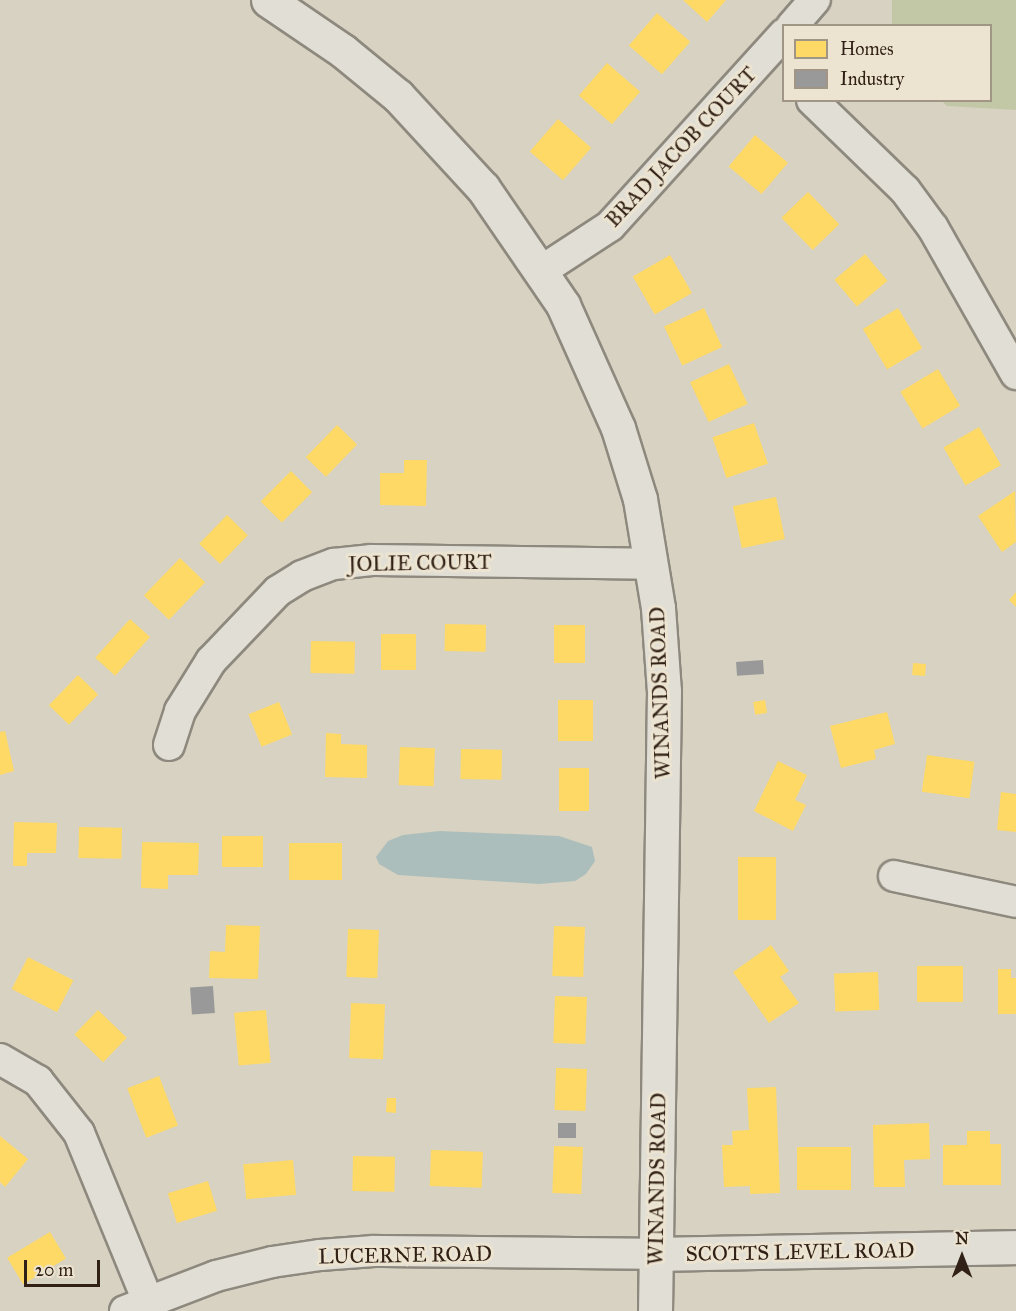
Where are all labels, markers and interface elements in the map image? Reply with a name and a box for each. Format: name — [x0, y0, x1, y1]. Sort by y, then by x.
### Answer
legend — [782, 24, 992, 102]
text: Homes — [840, 38, 894, 60]
street label: BRAD JACOB COURT — [600, 62, 762, 232]
text: Industry — [840, 68, 904, 90]
street label: JOLIE COURT — [348, 549, 492, 577]
street label: WINANDS ROAD — [644, 606, 676, 780]
street label: WINANDS ROAD — [643, 1093, 671, 1265]
north arrow — [932, 1227, 992, 1287]
text: N — [955, 1229, 969, 1248]
street label: SCOTTS LEVEL ROAD — [685, 1237, 915, 1267]
street label: LUCERNE ROAD — [318, 1241, 492, 1269]
scale bar — [27, 1248, 104, 1286]
text: 20 m — [35, 1259, 73, 1281]

